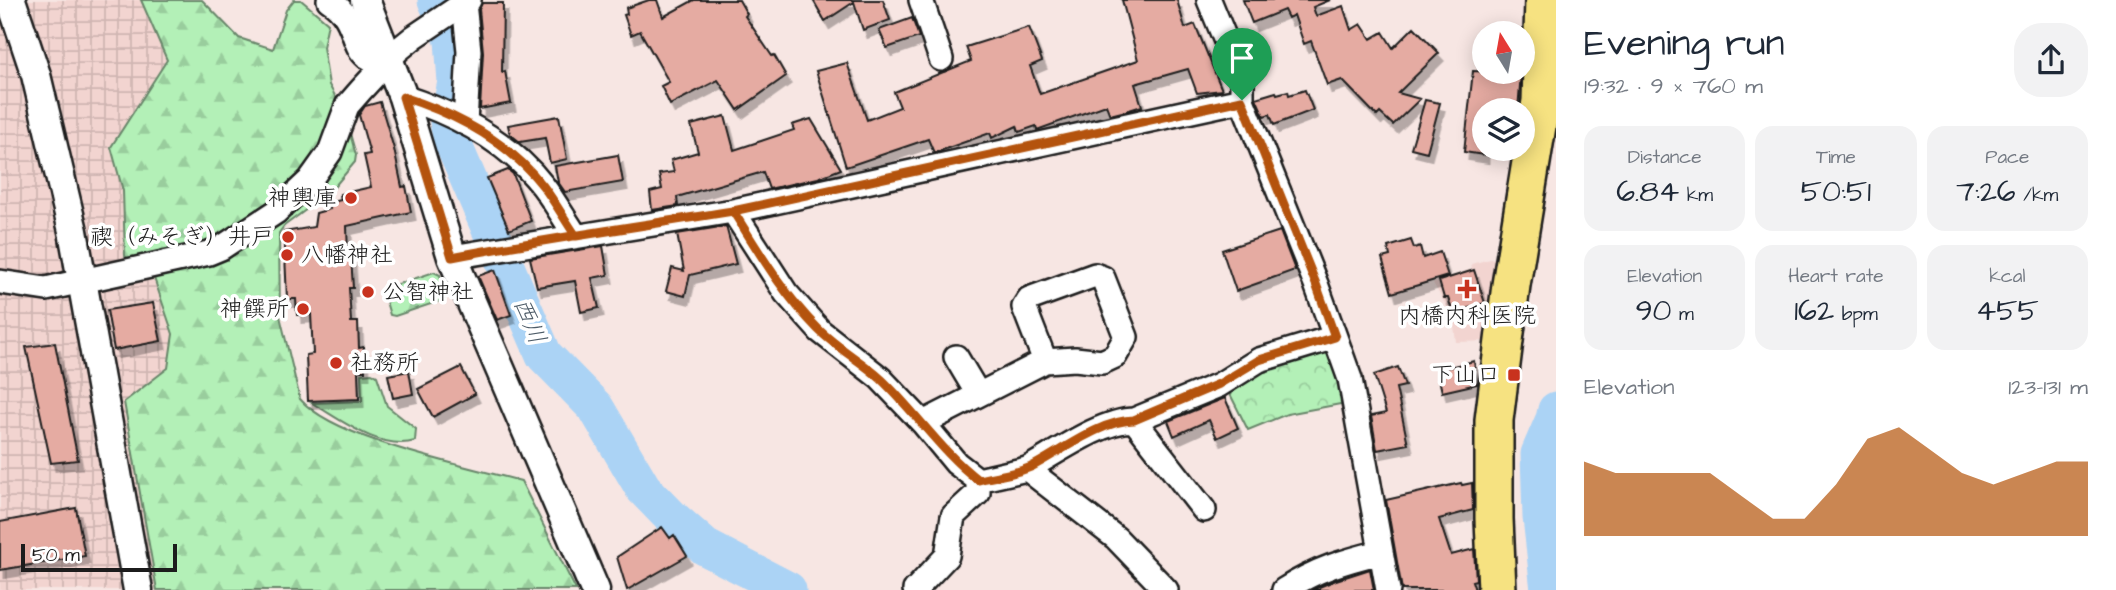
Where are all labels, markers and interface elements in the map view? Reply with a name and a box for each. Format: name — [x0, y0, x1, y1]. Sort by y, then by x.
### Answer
text: Evening run — [1584, 18, 1785, 70]
north arrow — [1472, 21, 1535, 84]
map controls — [1472, 21, 1535, 161]
button: share — [2014, 23, 2088, 97]
pin — [1212, 28, 1272, 100]
icon: arrive — [1223, 39, 1261, 77]
text: 19:32 · 9 × 760 m — [1584, 70, 1763, 102]
button: layers — [1472, 98, 1535, 161]
text: Distance — [1628, 144, 1702, 171]
text: Time — [1816, 144, 1856, 171]
text: Pace — [1985, 144, 2029, 171]
text: 6.84 — [1616, 171, 1679, 213]
text: 50:51 — [1801, 171, 1871, 213]
text: 7:26 — [1956, 171, 2016, 213]
place label: 神輿庫 — [268, 182, 337, 214]
text: km — [1679, 182, 1713, 209]
text: /km — [2016, 182, 2058, 209]
marker: 神輿庫 — [343, 190, 359, 206]
place label: 禊（みそぎ）井戸 — [90, 221, 274, 253]
marker: 禊（みそぎ）井戸 — [280, 229, 296, 245]
place label: 八幡神社 — [301, 239, 393, 271]
marker: 八幡神社 — [279, 247, 295, 263]
text: Elevation — [1627, 263, 1702, 290]
text: Heart rate — [1788, 263, 1884, 290]
text: kcal — [1989, 263, 2026, 290]
place label: 公智神社 — [382, 276, 474, 308]
marker: 内橋内科医院 — [1457, 279, 1477, 299]
marker: 公智神社 — [360, 284, 376, 300]
text: 90 — [1635, 290, 1671, 332]
text: 162 — [1794, 290, 1834, 332]
text: 455 — [1976, 290, 2039, 332]
water label: 西川 — [504, 292, 554, 350]
place label: 神饌所 — [220, 293, 289, 325]
place label: 内橋内科医院 — [1398, 300, 1536, 332]
marker: 神饌所 — [295, 301, 311, 317]
text: m — [1671, 301, 1694, 328]
text: bpm — [1834, 301, 1878, 328]
place label: 社務所 — [350, 347, 419, 379]
marker: 社務所 — [328, 355, 344, 371]
place label: 下山口 — [1431, 359, 1500, 391]
marker: 下山口 — [1506, 367, 1522, 383]
text: Elevation — [1584, 371, 1675, 403]
text: 123–131 m — [2008, 371, 2088, 403]
scale bar — [21, 541, 177, 573]
text: 50 m — [32, 542, 80, 569]

